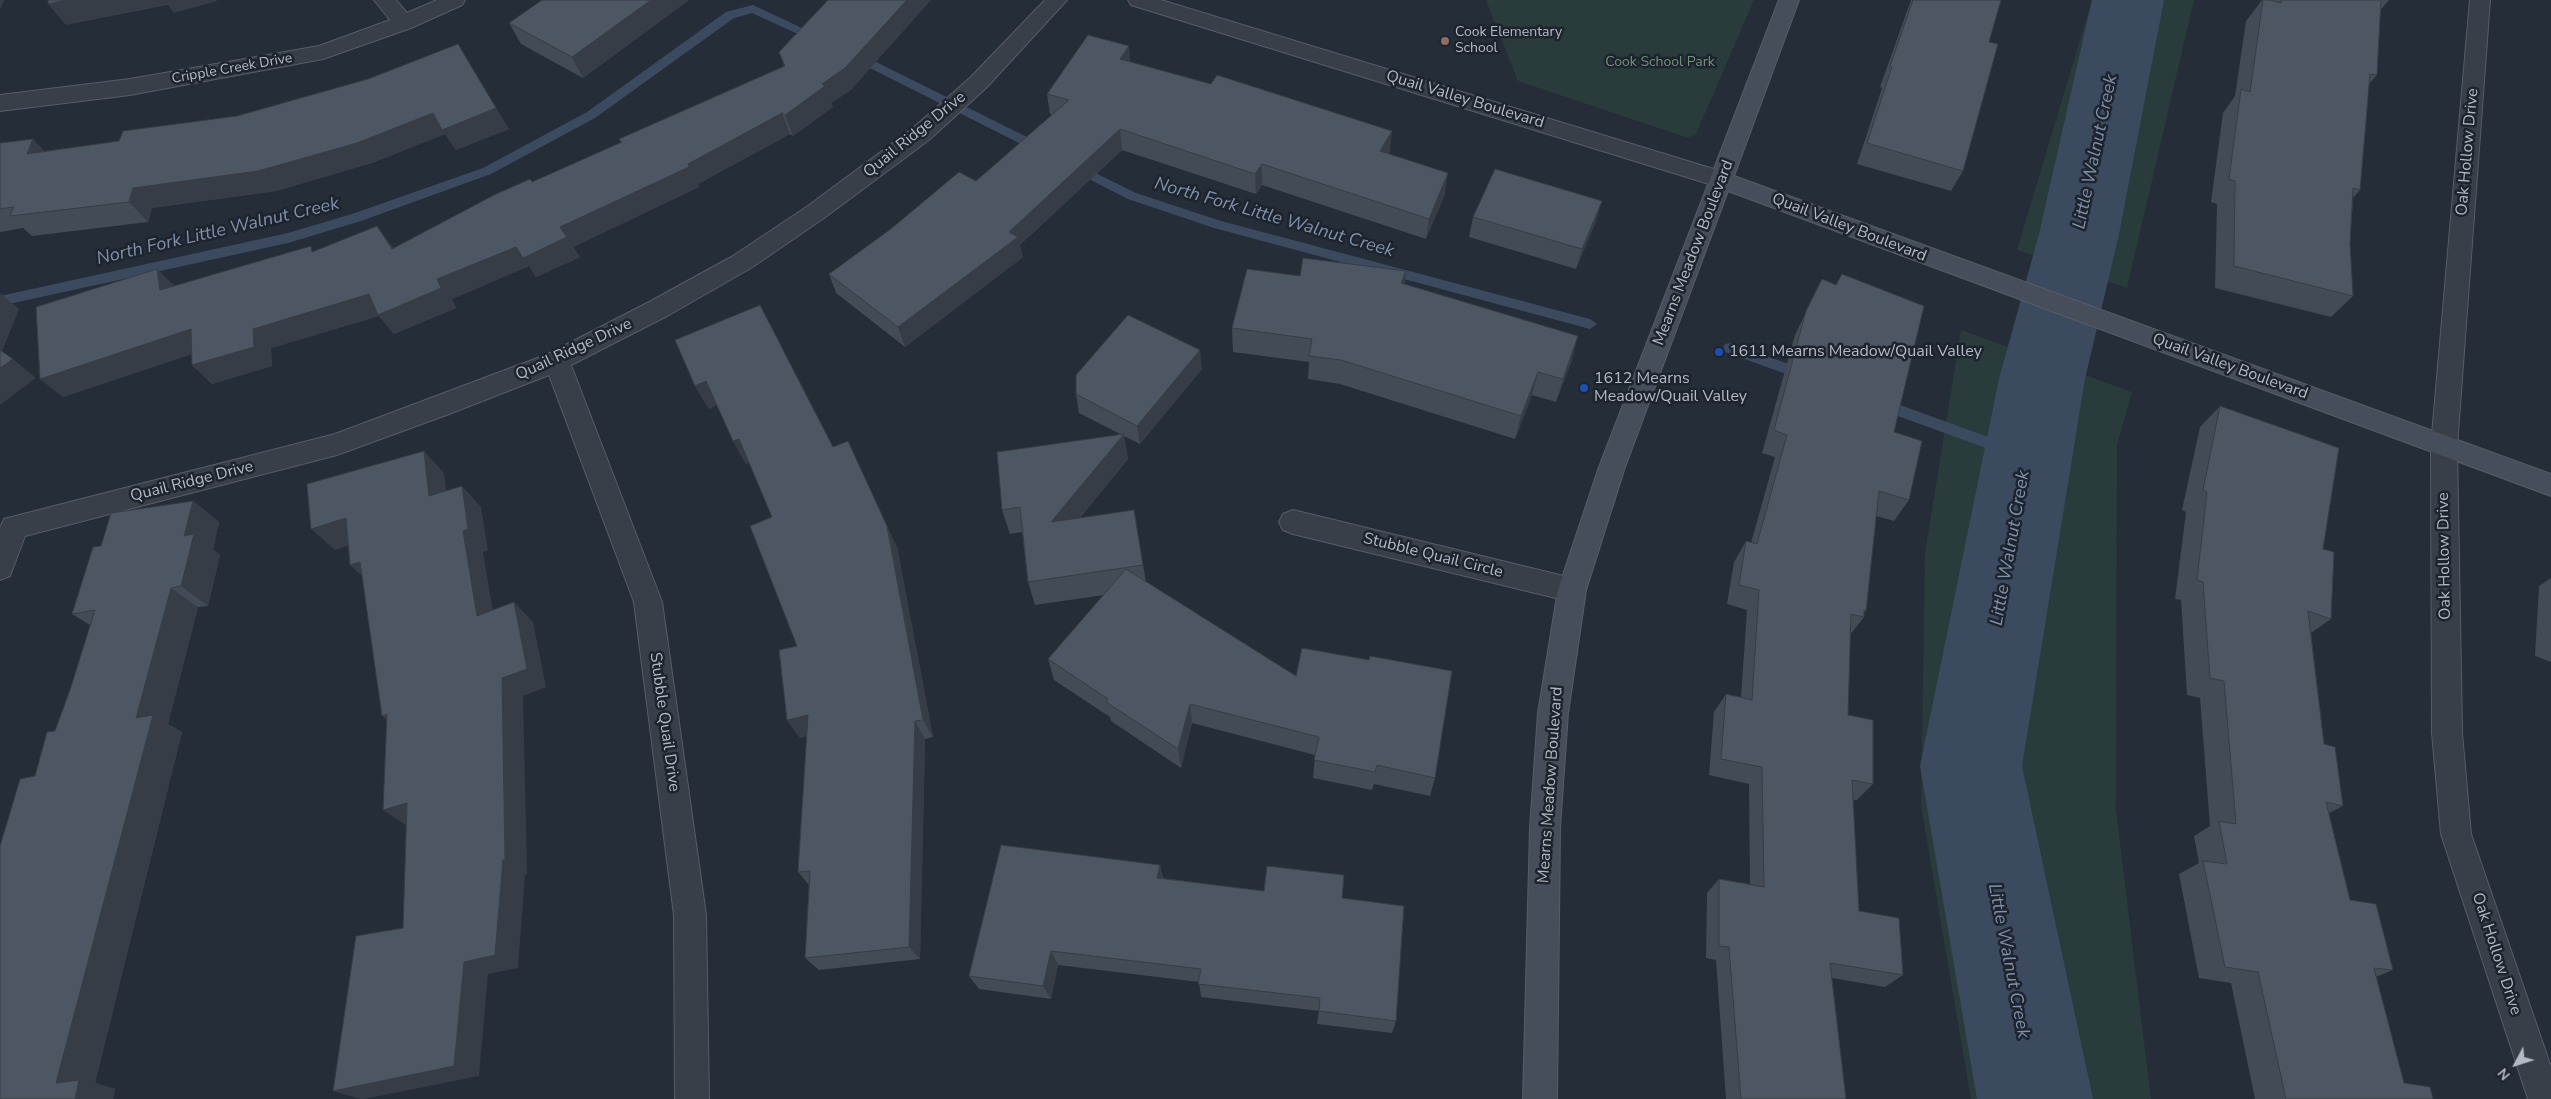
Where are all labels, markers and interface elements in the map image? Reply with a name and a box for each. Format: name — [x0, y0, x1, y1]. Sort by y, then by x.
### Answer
place label: Cook Elementary School — [1455, 25, 1562, 58]
marker: Cook Elementary School — [1439, 35, 1451, 47]
street label: Cripple Creek Drive — [170, 50, 294, 88]
park label: Cook School Park — [1605, 55, 1715, 71]
street label: Quail Valley Boulevard — [1384, 67, 1546, 133]
water label: Little Walnut Creek — [2069, 73, 2123, 231]
street label: Quail Ridge Drive — [860, 88, 970, 182]
street label: Oak Hollow Drive — [2453, 88, 2483, 216]
street label: Mearns Meadow Boulevard — [1650, 158, 1738, 348]
water label: North Fork Little Walnut Creek — [1152, 173, 1396, 263]
street label: Quail Valley Boulevard — [1769, 190, 1929, 266]
water label: North Fork Little Walnut Creek — [95, 194, 341, 270]
street label: Quail Ridge Drive — [513, 315, 635, 385]
street label: Quail Valley Boulevard — [2150, 330, 2310, 404]
place label: 1611 Mearns Meadow/Quail Valley — [1729, 342, 1982, 362]
marker: 1611 Mearns Meadow/Quail Valley — [1713, 346, 1725, 358]
place label: 1612 Mearns Meadow/Quail Valley — [1594, 369, 1747, 407]
marker: 1612 Mearns Meadow/Quail Valley — [1578, 382, 1590, 394]
street label: Quail Ridge Drive — [129, 457, 255, 507]
water label: Little Walnut Creek — [1987, 469, 2035, 627]
street label: Oak Hollow Drive — [2434, 492, 2456, 620]
street label: Stubble Quail Circle — [1361, 529, 1505, 583]
street label: Stubble Quail Drive — [645, 651, 683, 793]
street label: Mearns Meadow Boulevard — [1535, 686, 1567, 884]
water label: Little Walnut Creek — [1982, 882, 2034, 1040]
street label: Oak Hollow Drive — [2467, 890, 2525, 1018]
north arrow — [2491, 1039, 2541, 1089]
text: N — [2493, 1064, 2515, 1084]

